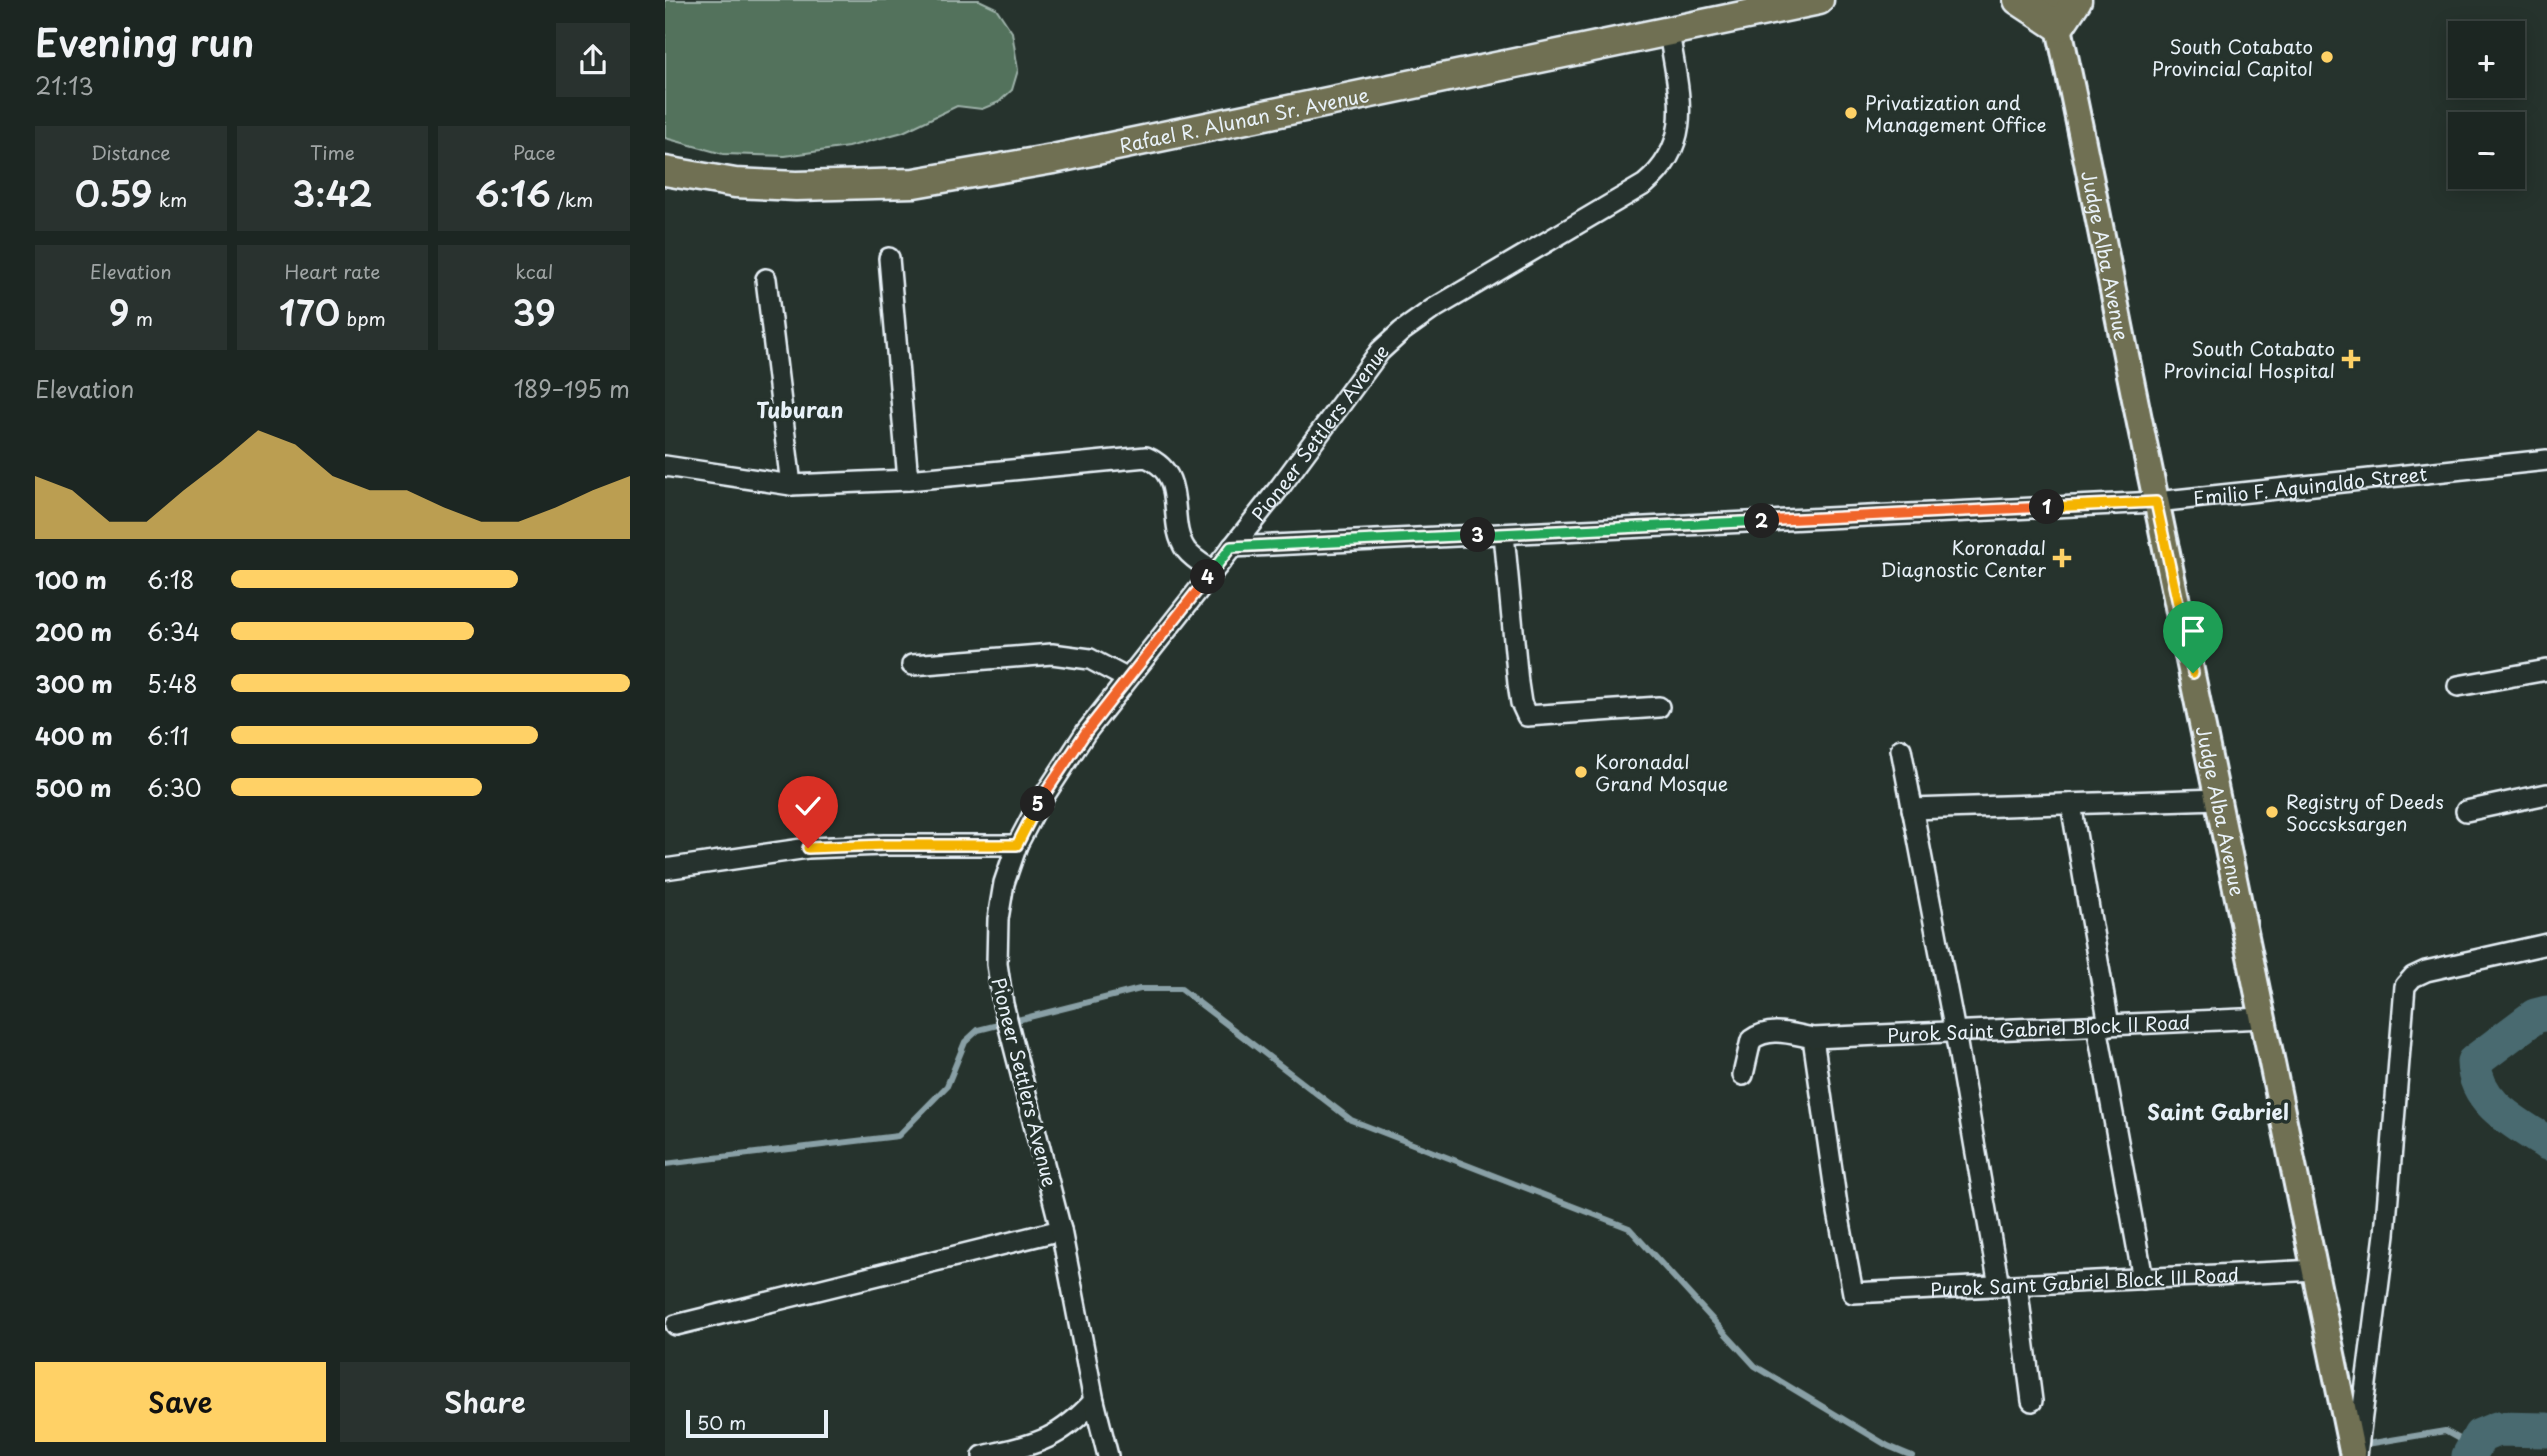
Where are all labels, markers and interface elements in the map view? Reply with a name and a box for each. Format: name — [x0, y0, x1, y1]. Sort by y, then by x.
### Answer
text: Evening run — [35, 13, 254, 70]
map controls — [2448, 21, 2525, 189]
button: + — [2448, 21, 2525, 98]
button: share — [556, 23, 630, 97]
place label: South Cotabato Provincial Capitol — [2152, 32, 2313, 82]
marker: South Cotabato Provincial Capitol — [2319, 49, 2335, 65]
text: 21:13 — [35, 68, 94, 103]
street label: Rafael R. Alunan Sr. Avenue — [1116, 80, 1371, 159]
place label: Privatization and Management Office — [1865, 88, 2047, 138]
marker: Privatization and Management Office — [1843, 105, 1859, 121]
button: − — [2448, 112, 2525, 189]
text: Distance — [91, 138, 171, 166]
text: Time — [310, 138, 355, 166]
text: Pace — [513, 138, 556, 166]
text: 0.59 — [74, 166, 153, 219]
text: 3:42 — [292, 166, 373, 219]
text: 6:16 — [475, 166, 551, 219]
street label: Judge Alba Avenue — [2075, 168, 2137, 343]
text: km — [153, 185, 187, 213]
text: /km — [551, 185, 593, 213]
text: Elevation — [90, 257, 172, 285]
text: Heart rate — [285, 257, 380, 285]
text: kcal — [515, 257, 553, 285]
text: 9 — [109, 285, 129, 338]
text: 170 — [279, 285, 340, 338]
text: 39 — [513, 285, 556, 338]
text: m — [129, 304, 153, 332]
text: bpm — [340, 304, 386, 332]
place label: South Cotabato Provincial Hospital — [2164, 334, 2335, 384]
street label: Pioneer Settlers Avenue — [1244, 336, 1394, 527]
marker: South Cotabato Provincial Hospital — [2341, 349, 2361, 369]
text: Elevation — [35, 371, 134, 406]
text: 189–195 m — [514, 371, 630, 406]
district label: Tuburan — [757, 393, 843, 425]
street label: Emilio F. Aguinaldo Street — [2192, 459, 2429, 512]
pin: 1 — [2029, 490, 2065, 524]
text: 1 — [2042, 492, 2051, 520]
pin: 2 — [1745, 504, 1779, 538]
text: 2 — [1755, 506, 1768, 534]
pin: 3 — [1461, 518, 1495, 552]
text: 3 — [1471, 520, 1484, 548]
place label: Koronadal Diagnostic Center — [1880, 533, 2046, 583]
marker: Koronadal Diagnostic Center — [2052, 548, 2072, 568]
pin: 4 — [1191, 560, 1225, 594]
text: 100 m — [35, 562, 107, 597]
text: 6:18 — [147, 562, 194, 597]
text: 4 — [1201, 562, 1214, 590]
pin — [2163, 601, 2223, 673]
icon: arrive — [2174, 612, 2212, 650]
text: 200 m — [35, 614, 112, 649]
text: 6:34 — [147, 614, 200, 649]
text: 300 m — [35, 666, 113, 701]
text: 5:48 — [147, 666, 198, 701]
text: 400 m — [35, 718, 113, 753]
text: 6:11 — [147, 718, 189, 753]
street label: Judge Alba Avenue — [2190, 723, 2252, 898]
place label: Koronadal Grand Mosque — [1595, 747, 1728, 797]
marker: Koronadal Grand Mosque — [1573, 764, 1589, 780]
text: 500 m — [35, 770, 112, 805]
text: 6:30 — [147, 770, 202, 805]
pin — [778, 776, 838, 848]
pin: 5 — [1021, 786, 1055, 822]
icon: check — [789, 787, 827, 825]
place label: Registry of Deeds Soccsksargen — [2286, 787, 2444, 837]
text: 5 — [1031, 789, 1044, 817]
marker: Registry of Deeds Soccsksargen — [2264, 804, 2280, 820]
street label: Pioneer Settlers Avenue — [985, 974, 1065, 1190]
street label: Purok Saint Gabriel Block II Road — [1887, 1007, 2191, 1049]
district label: Saint Gabriel — [2147, 1095, 2289, 1127]
street label: Purok Saint Gabriel Block III Road — [1930, 1260, 2240, 1303]
button: Save — [35, 1362, 326, 1442]
button: Share — [340, 1362, 630, 1442]
scale bar — [686, 1407, 828, 1439]
text: 50 m — [697, 1408, 746, 1436]

